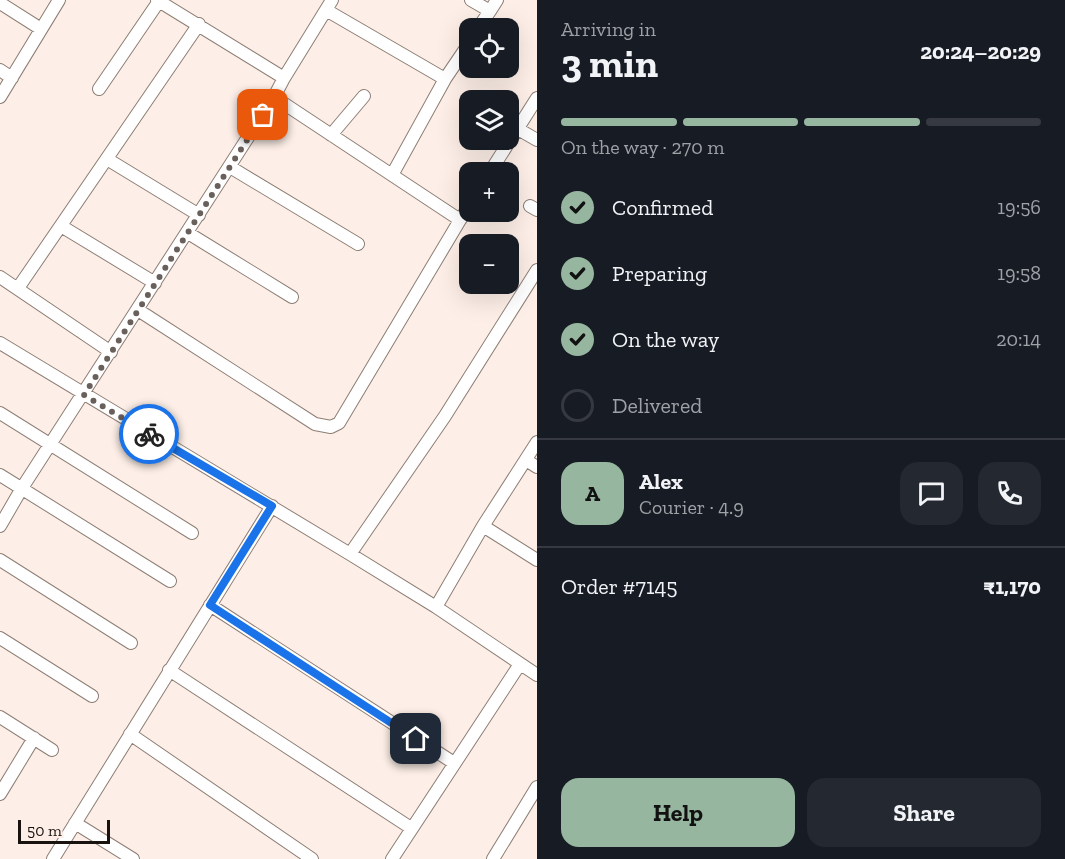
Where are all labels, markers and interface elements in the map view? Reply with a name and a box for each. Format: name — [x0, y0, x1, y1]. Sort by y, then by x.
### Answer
text: Arriving in — [561, 17, 656, 41]
map controls — [459, 18, 519, 294]
button: locate — [459, 18, 519, 78]
text: 20:24–20:29 — [920, 38, 1041, 65]
text: 3 min — [561, 40, 658, 87]
pin — [237, 89, 288, 140]
button: layers — [459, 90, 519, 150]
icon: bag — [246, 98, 279, 131]
text: On the way · 270 m — [561, 135, 724, 159]
button: + — [459, 162, 519, 222]
icon: check — [561, 191, 594, 224]
text: Confirmed — [612, 194, 713, 221]
text: 19:56 — [997, 195, 1041, 219]
button: − — [459, 234, 519, 294]
icon: check — [561, 257, 594, 290]
text: Preparing — [612, 260, 707, 287]
text: 19:58 — [997, 261, 1041, 285]
icon: check — [561, 323, 594, 356]
text: On the way — [612, 326, 719, 353]
text: 20:14 — [996, 327, 1041, 351]
text: Delivered — [612, 392, 702, 419]
courier — [119, 404, 179, 464]
icon: bike — [133, 418, 166, 451]
button: chat — [900, 462, 963, 525]
button: phone — [978, 462, 1041, 525]
text: Alex — [639, 468, 683, 495]
text: A — [585, 480, 600, 507]
text: Courier · 4.9 — [639, 495, 744, 519]
text: Order #7145 — [561, 573, 678, 600]
text: ₹1,170 — [983, 573, 1041, 600]
pin — [390, 713, 441, 764]
icon: home — [399, 722, 432, 755]
button: Help — [561, 778, 795, 847]
button: Share — [807, 778, 1041, 847]
scale bar — [18, 817, 110, 844]
text: 50 m — [27, 821, 62, 840]

